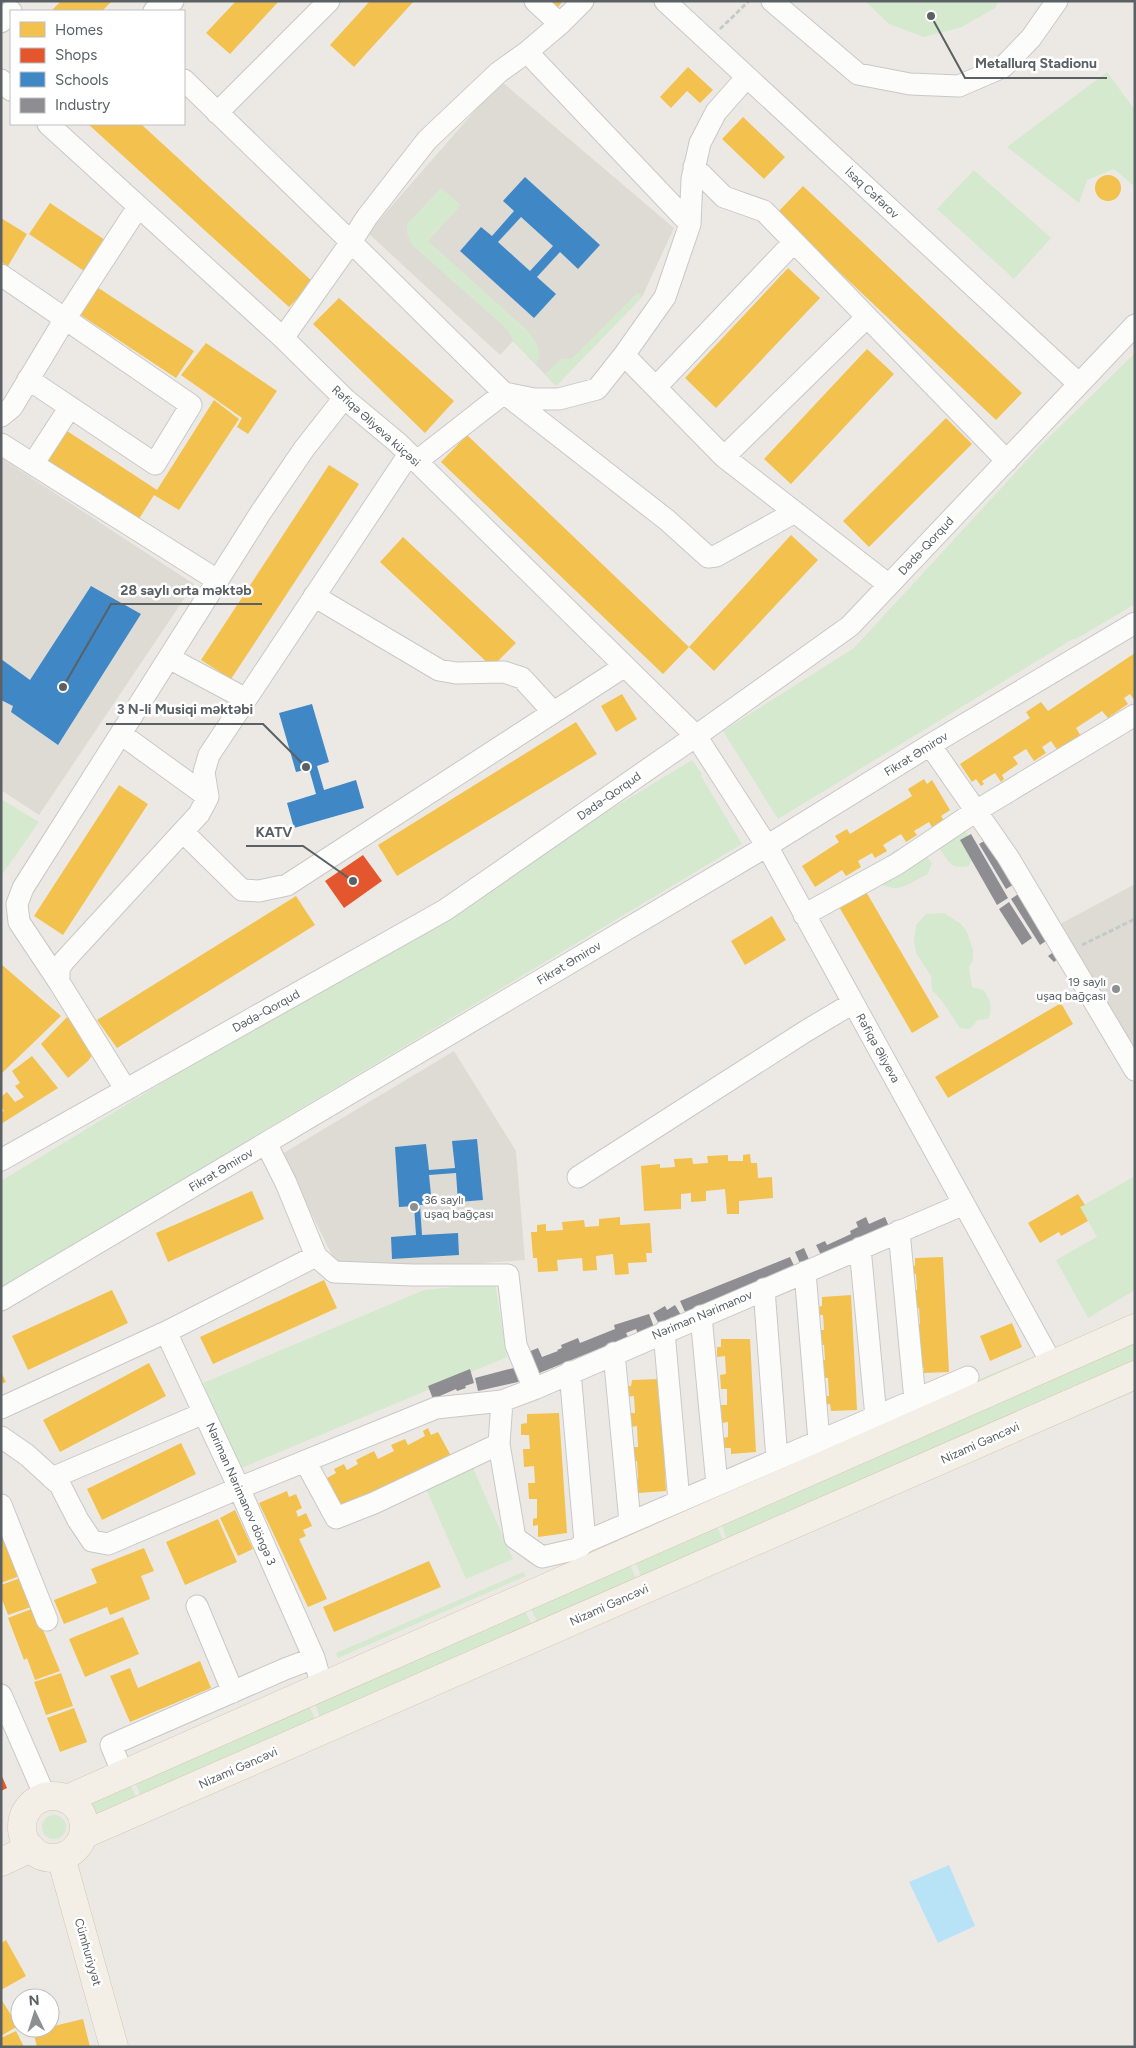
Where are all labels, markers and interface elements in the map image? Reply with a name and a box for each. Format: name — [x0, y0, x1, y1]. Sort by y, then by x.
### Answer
legend — [10, 10, 185, 125]
text: Homes — [55, 21, 103, 39]
text: Shops — [55, 46, 97, 64]
callout: Metallurq Stadionu — [965, 49, 1107, 78]
text: Metallurq Stadionu — [975, 55, 1097, 72]
text: Schools — [55, 71, 108, 89]
text: Industry — [55, 96, 110, 114]
street label: İsaq Cəfərov — [842, 165, 902, 222]
street label: Rəfiqə Əliyeva küçəsi — [329, 383, 423, 469]
street label: Dədə-Qorqud — [895, 514, 957, 578]
callout: 28 saylı orta məktəb — [111, 575, 262, 604]
text: 28 saylı orta məktəb — [120, 582, 252, 599]
callout: 3 N-li Musiqi məktəbi — [106, 695, 263, 724]
text: 3 N-li Musiqi məktəbi — [117, 701, 253, 718]
street label: Fikrət Əmirov — [882, 728, 951, 779]
street label: Dədə-Qorqud — [574, 769, 644, 823]
callout: KATV — [246, 817, 303, 846]
text: KATV — [256, 824, 292, 841]
street label: Fikrət Əmirov — [534, 938, 604, 988]
place label: 19 saylı uşaq bağçası — [1036, 975, 1106, 1003]
marker: 19 saylı uşaq bağçası — [1110, 983, 1122, 995]
street label: Dədə-Qorqud — [230, 987, 302, 1035]
street label: Rəfiqə Əliyeva — [853, 1011, 903, 1085]
street label: Fikrət Əmirov — [186, 1145, 256, 1195]
place label: 36 saylı uşaq bağçası — [424, 1193, 494, 1221]
marker: 36 saylı uşaq bağçası — [408, 1201, 420, 1213]
street label: Nəriman Nərimanov — [650, 1287, 755, 1342]
street label: Nizami Gəncəvi — [938, 1419, 1022, 1467]
street label: Nəriman Nərimanov döngə 3 — [203, 1421, 279, 1567]
street label: Nizami Gəncəvi — [567, 1581, 651, 1629]
street label: Nizami Gəncəvi — [196, 1744, 280, 1792]
street label: Cümhuriyyət — [72, 1917, 104, 1988]
north arrow — [10, 1988, 60, 2038]
text: N — [28, 1992, 40, 2009]

